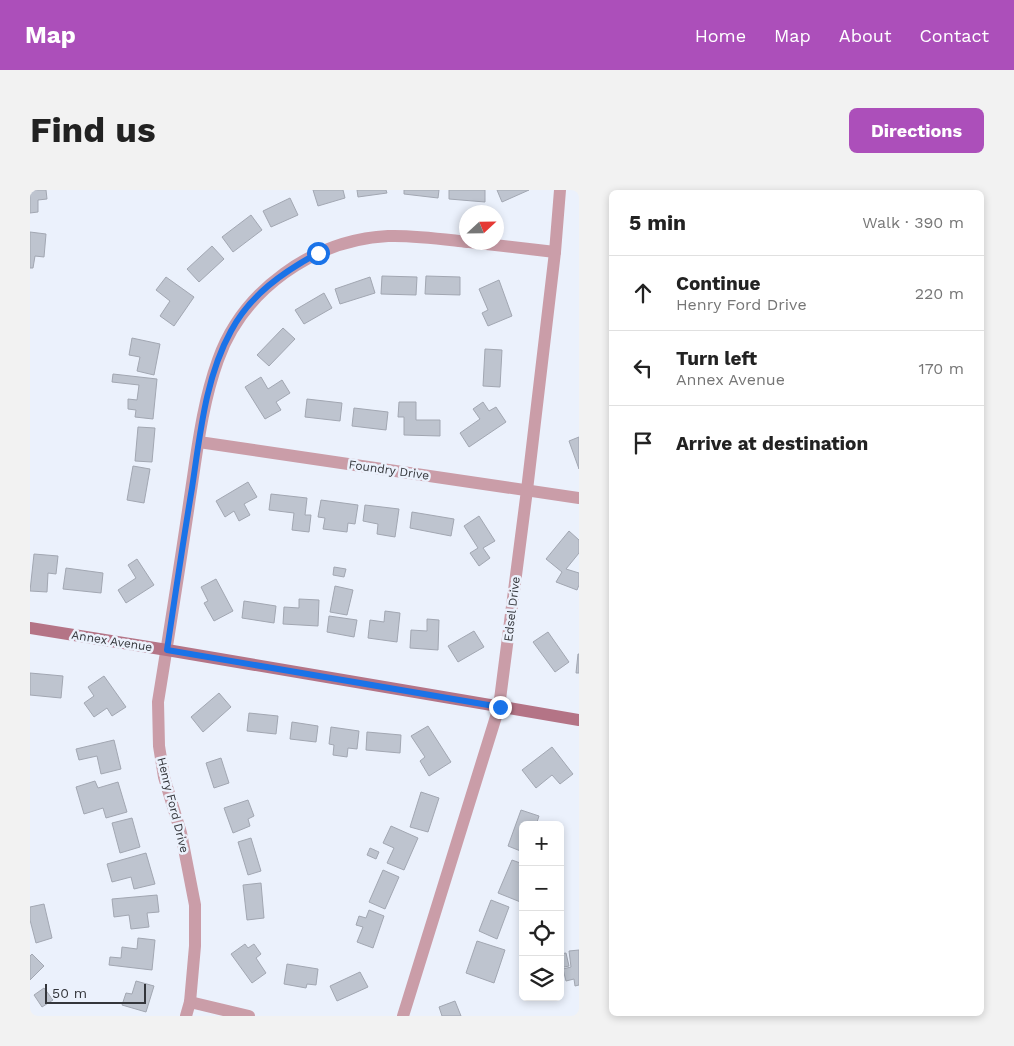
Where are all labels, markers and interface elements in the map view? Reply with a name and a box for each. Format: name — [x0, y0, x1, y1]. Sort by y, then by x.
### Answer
text: Map — [25, 21, 76, 49]
text: Home — [695, 25, 746, 46]
text: Map — [774, 25, 811, 46]
text: About — [839, 25, 891, 46]
text: Contact — [919, 25, 989, 46]
button: Directions — [849, 108, 984, 153]
text: Find us — [30, 109, 156, 151]
north arrow — [459, 205, 504, 250]
text: 5 min — [629, 210, 686, 235]
text: Walk · 390 m — [862, 213, 964, 232]
route start — [307, 242, 330, 265]
text: Continue — [676, 272, 760, 295]
icon: ahead — [629, 279, 657, 307]
text: 220 m — [915, 284, 964, 303]
text: Henry Ford Drive — [676, 295, 807, 314]
text: Turn left — [676, 347, 757, 370]
icon: left — [629, 354, 657, 382]
text: 170 m — [918, 359, 964, 378]
text: Annex Avenue — [676, 370, 785, 389]
icon: arrive — [629, 429, 657, 457]
text: Arrive at destination — [676, 432, 868, 455]
street label: Foundry Drive — [348, 457, 430, 483]
street label: Edsel Drive — [501, 576, 523, 642]
street label: Annex Avenue — [71, 628, 154, 654]
route end — [489, 696, 512, 719]
street label: Henry Ford Drive — [154, 756, 192, 854]
map controls — [519, 821, 564, 1001]
button: + — [519, 821, 564, 866]
button: − — [519, 866, 564, 911]
button: locate — [519, 911, 564, 956]
button: layers — [519, 956, 564, 1001]
scale bar — [45, 981, 146, 1004]
text: 50 m — [52, 985, 87, 1001]

